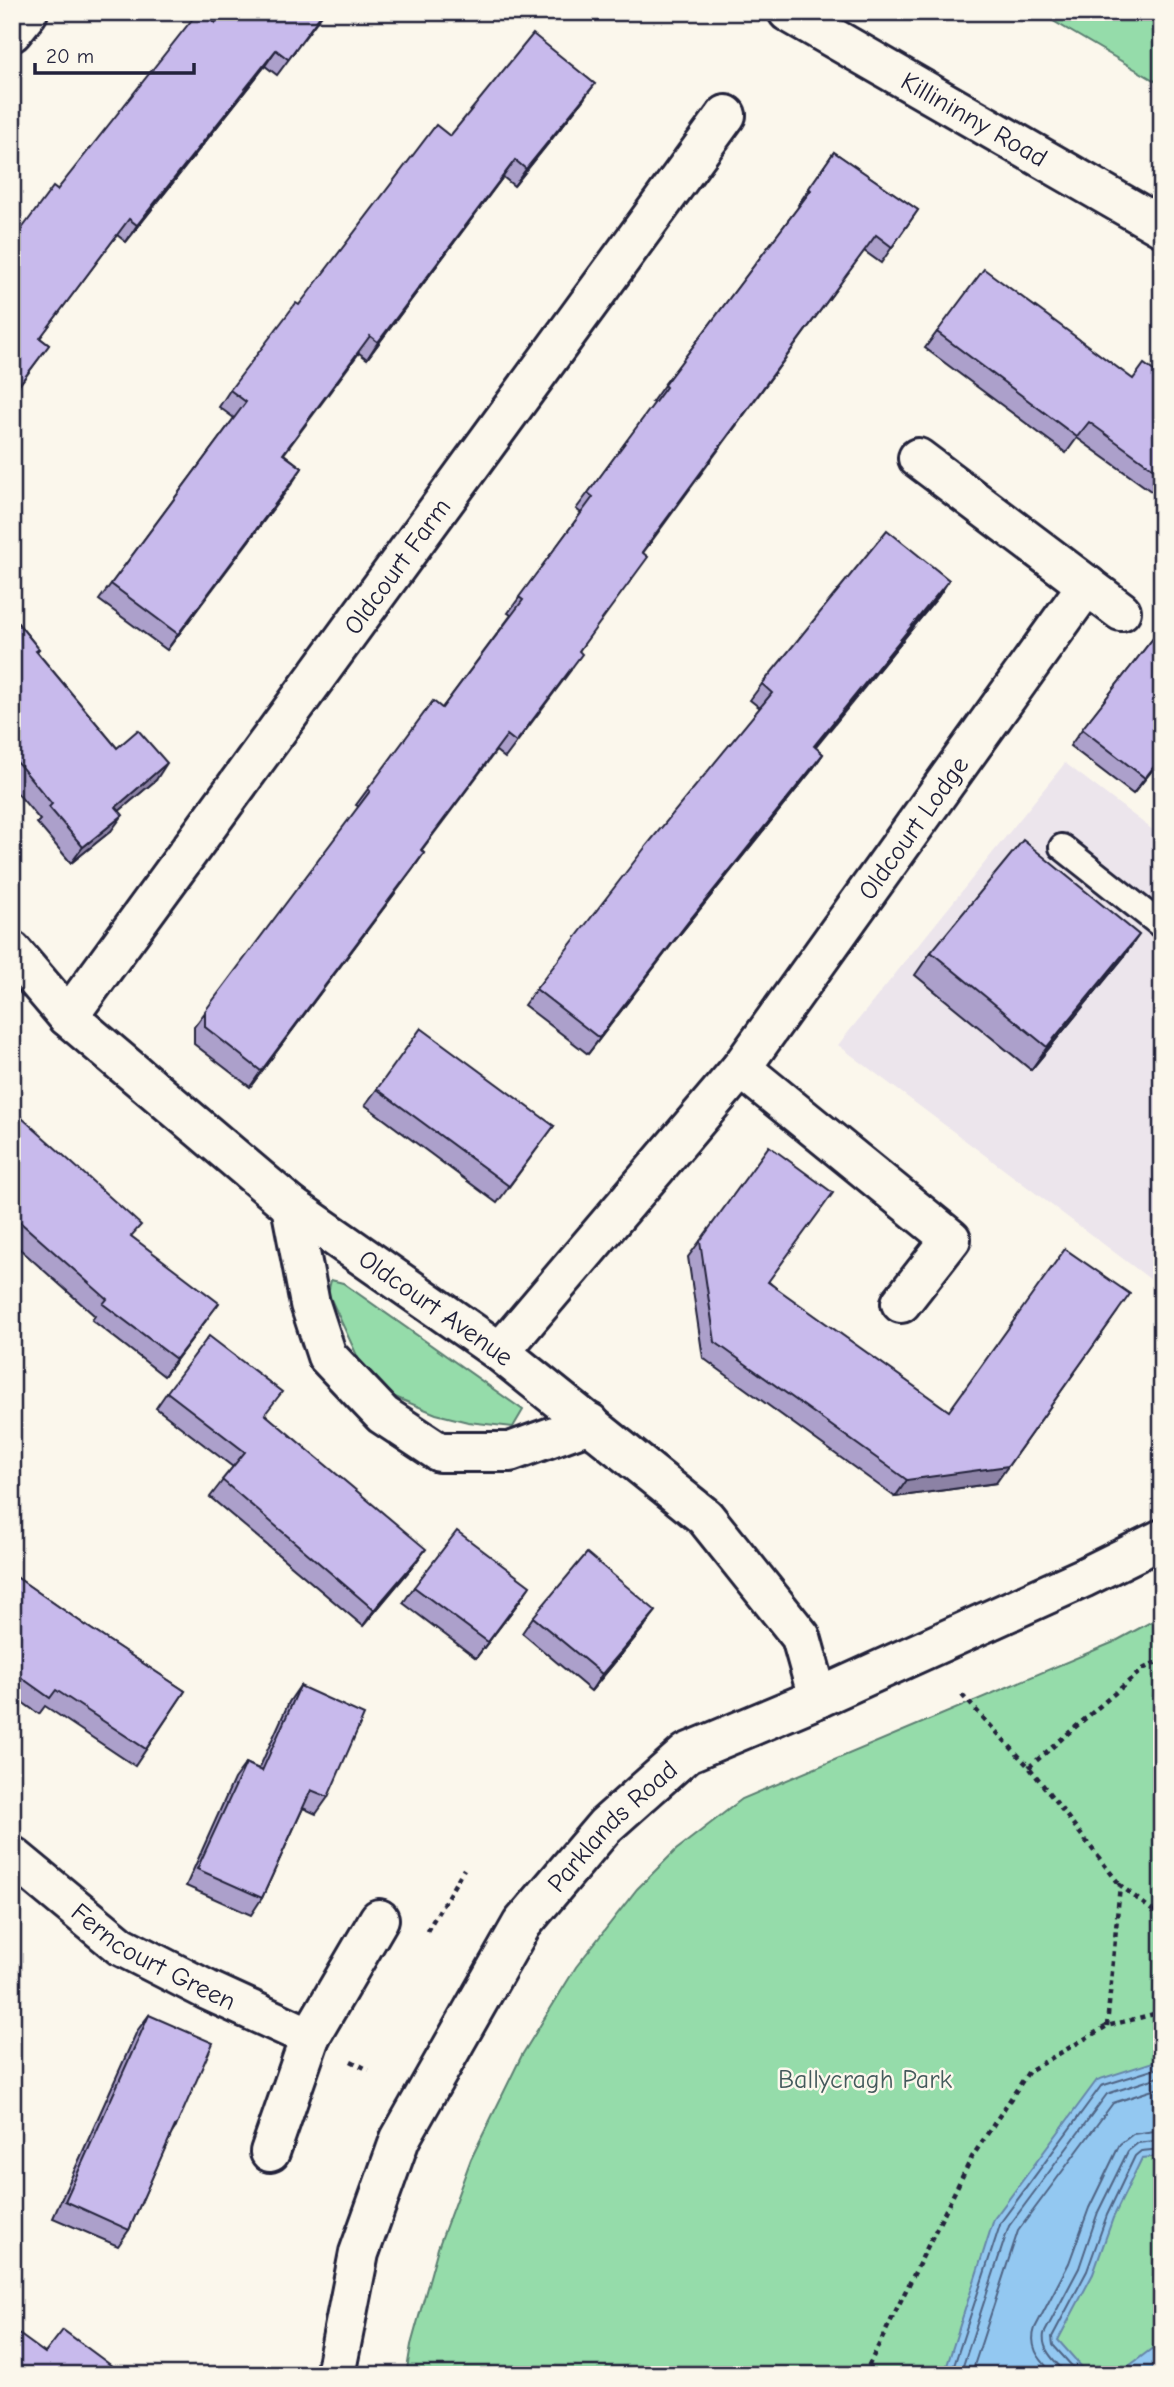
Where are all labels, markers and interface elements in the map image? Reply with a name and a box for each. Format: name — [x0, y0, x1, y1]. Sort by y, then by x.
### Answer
scale bar — [35, 32, 194, 76]
text: 20 m — [46, 44, 94, 68]
street label: Killininny Road — [896, 66, 1052, 174]
street label: Oldcourt Farm — [338, 493, 457, 641]
street label: Oldcourt Lodge — [852, 751, 975, 906]
street label: Oldcourt Avenue — [353, 1244, 519, 1373]
street label: Parklands Road — [542, 1755, 684, 1899]
street label: Ferncourt Green — [65, 1897, 240, 2017]
park label: Ballycragh Park — [778, 2065, 952, 2095]

